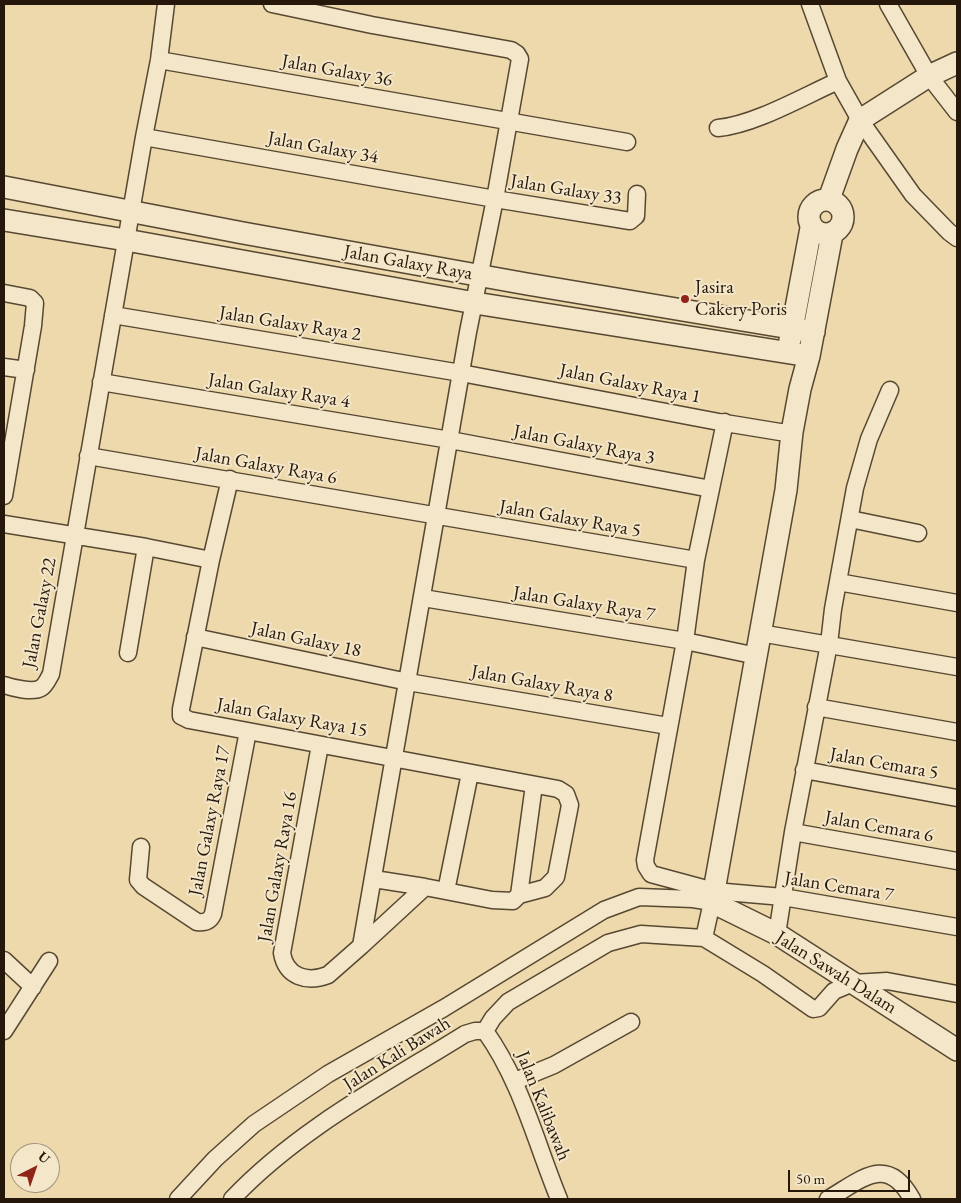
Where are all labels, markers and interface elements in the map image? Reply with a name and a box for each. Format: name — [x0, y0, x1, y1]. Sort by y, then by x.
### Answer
street label: Jalan Galaxy 36 — [280, 50, 394, 92]
street label: Jalan Galaxy 34 — [266, 127, 380, 169]
street label: Jalan Galaxy 33 — [509, 170, 623, 210]
street label: Jalan Galaxy Raya — [342, 240, 474, 286]
place label: Jasira Cakery Poris — [695, 277, 787, 321]
marker: Jasira Cakery Poris — [679, 293, 691, 305]
street label: Jalan Galaxy Raya 2 — [217, 302, 363, 346]
street label: Jalan Galaxy Raya 1 — [557, 359, 703, 409]
street label: Jalan Galaxy Raya 4 — [206, 369, 352, 413]
street label: Jalan Galaxy Raya 3 — [511, 420, 657, 470]
street label: Jalan Galaxy Raya 6 — [193, 442, 339, 490]
street label: Jalan Galaxy Raya 5 — [497, 495, 643, 543]
street label: Jalan Galaxy 22 — [18, 556, 62, 670]
street label: Jalan Galaxy Raya 7 — [511, 582, 657, 626]
street label: Jalan Galaxy 18 — [249, 617, 363, 663]
street label: Jalan Galaxy Raya 8 — [469, 660, 615, 708]
street label: Jalan Galaxy Raya 15 — [215, 694, 369, 742]
street label: Jalan Cemara 5 — [828, 743, 940, 785]
street label: Jalan Galaxy Raya 17 — [184, 744, 236, 898]
street label: Jalan Galaxy Raya 16 — [254, 790, 302, 944]
street label: Jalan Cemara 6 — [823, 806, 935, 848]
street label: Jalan Cemara 7 — [783, 867, 895, 907]
street label: Jalan Sawah Dalam — [771, 927, 901, 1019]
street label: Jalan Kali Bawah — [339, 1012, 455, 1096]
street label: Jalan Kalibawah — [511, 1048, 575, 1164]
north arrow — [10, 1143, 60, 1193]
text: U — [34, 1147, 54, 1168]
scale bar — [791, 1160, 914, 1192]
text: 50 m — [796, 1169, 825, 1188]

